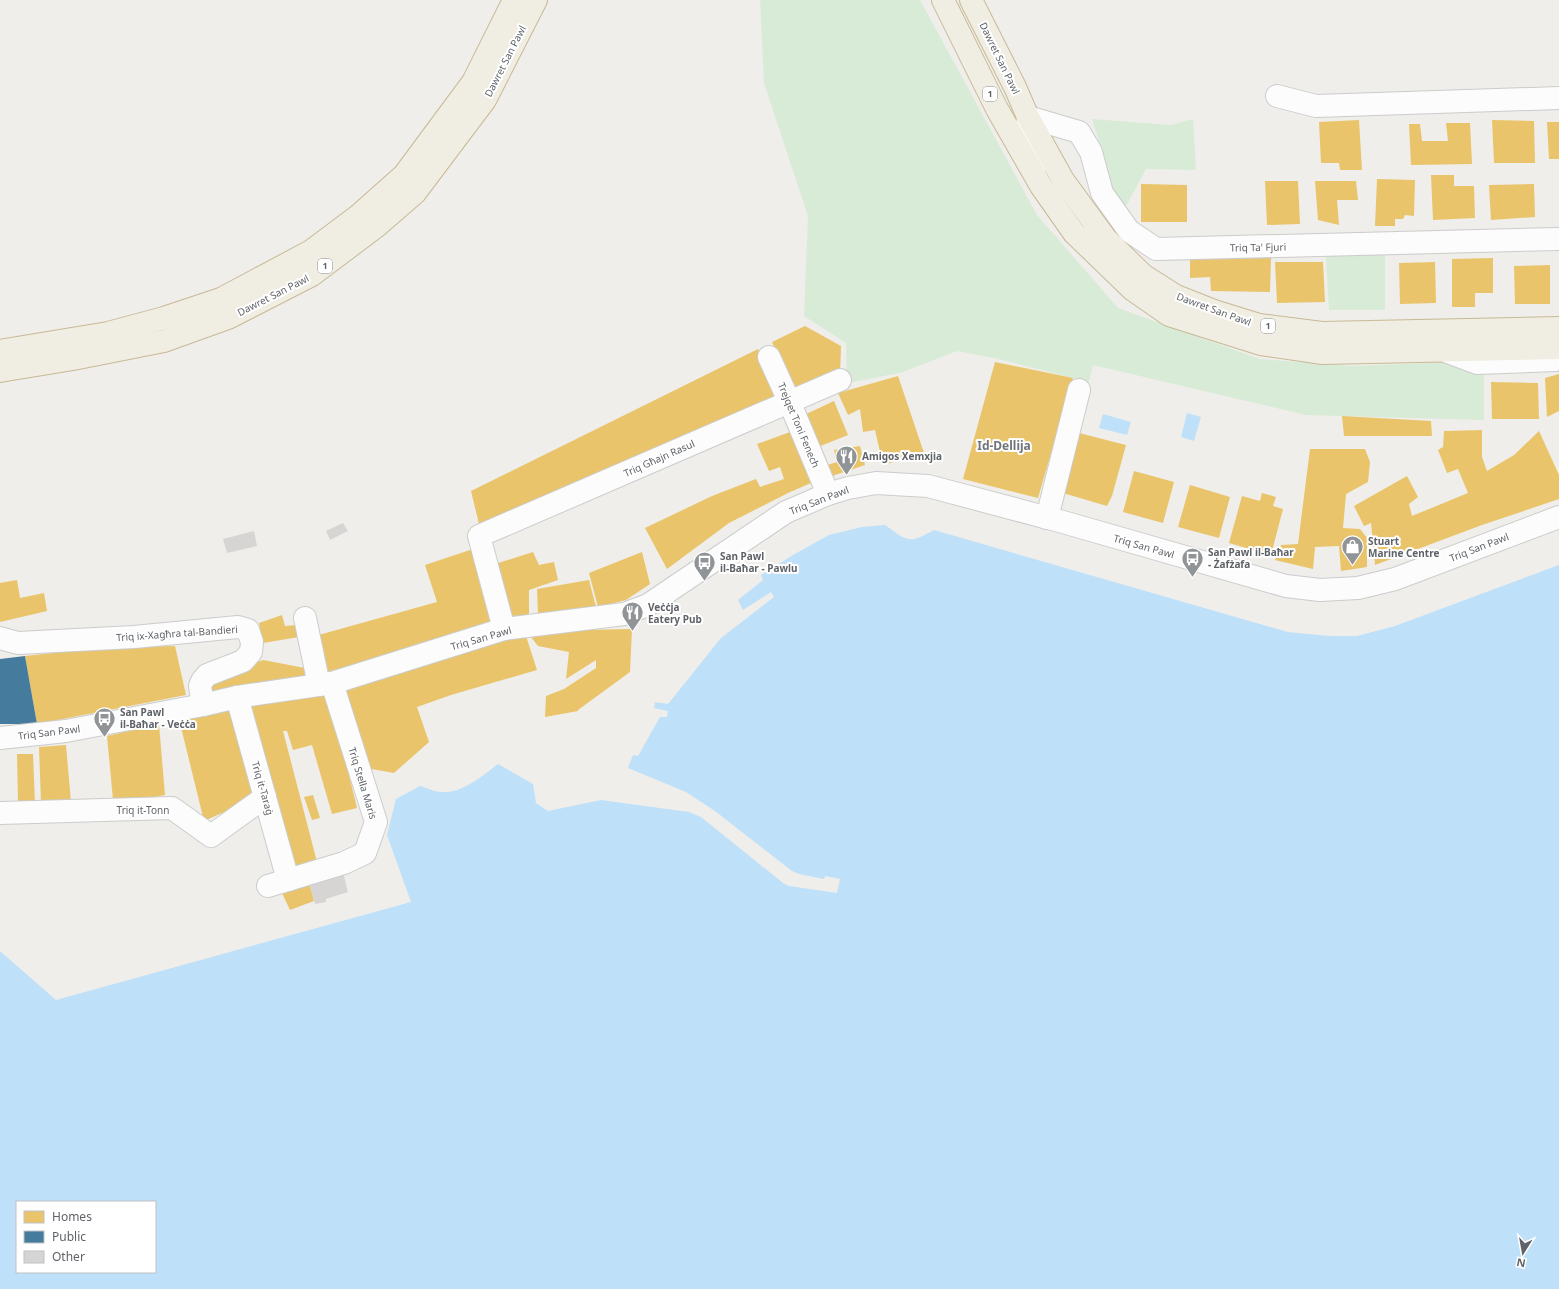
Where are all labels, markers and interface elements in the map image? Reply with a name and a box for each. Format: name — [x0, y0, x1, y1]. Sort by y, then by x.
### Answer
street label: Dawret San Pawl — [976, 20, 1024, 96]
street label: Dawret San Pawl — [481, 23, 529, 99]
road number: 1 — [983, 87, 997, 101]
street label: Triq Ta' Fjuri — [1230, 240, 1286, 254]
road number: 1 — [318, 259, 332, 273]
street label: Dawret San Pawl — [235, 271, 311, 319]
street label: Dawret San Pawl — [1175, 289, 1253, 329]
road number: 1 — [1261, 319, 1275, 333]
street label: Trejqet Toni Fenech — [775, 380, 823, 470]
street label: Triq Għajn Rasul — [621, 436, 697, 480]
district label: Id-Dellija — [977, 437, 1031, 454]
restaurant icon: Amigos Xemxjia — [833, 443, 859, 476]
place label: Amigos Xemxjia — [862, 449, 942, 463]
street label: Triq San Pawl — [787, 482, 851, 518]
street label: Triq San Pawl — [1447, 529, 1511, 565]
street label: Triq San Pawl — [1112, 531, 1176, 561]
shop icon: Stuart Marine Centre — [1340, 534, 1366, 567]
place label: Stuart Marine Centre — [1368, 534, 1439, 560]
bus stop icon: San Pawl il-Baħar - Żafżafa — [1179, 545, 1205, 578]
place label: San Pawl il-Baħar - Żafżafa — [1208, 545, 1294, 571]
bus stop icon: San Pawl il-Baħar - Pawlu — [692, 549, 718, 582]
place label: San Pawl il-Baħar - Pawlu — [720, 549, 797, 575]
restaurant icon: Veċċja Eatery Pub — [619, 600, 645, 633]
place label: Veċċja Eatery Pub — [648, 600, 702, 626]
street label: Triq ix-Xagħra tal-Bandieri — [116, 622, 238, 644]
street label: Triq San Pawl — [449, 623, 513, 653]
bus stop icon: San Pawl il-Baħar - Veċċa — [91, 705, 117, 738]
place label: San Pawl il-Baħar - Veċċa — [120, 705, 196, 731]
street label: Triq San Pawl — [17, 721, 81, 743]
street label: Triq Stella Maris — [345, 745, 381, 821]
street label: Triq it-Taraġ — [249, 759, 277, 817]
street label: Triq it-Tonn — [117, 803, 169, 817]
legend — [16, 1201, 156, 1273]
text: Homes — [52, 1208, 92, 1225]
text: Public — [52, 1228, 86, 1245]
north arrow — [1503, 1233, 1543, 1273]
text: Other — [52, 1248, 85, 1265]
text: N — [1515, 1255, 1527, 1272]

